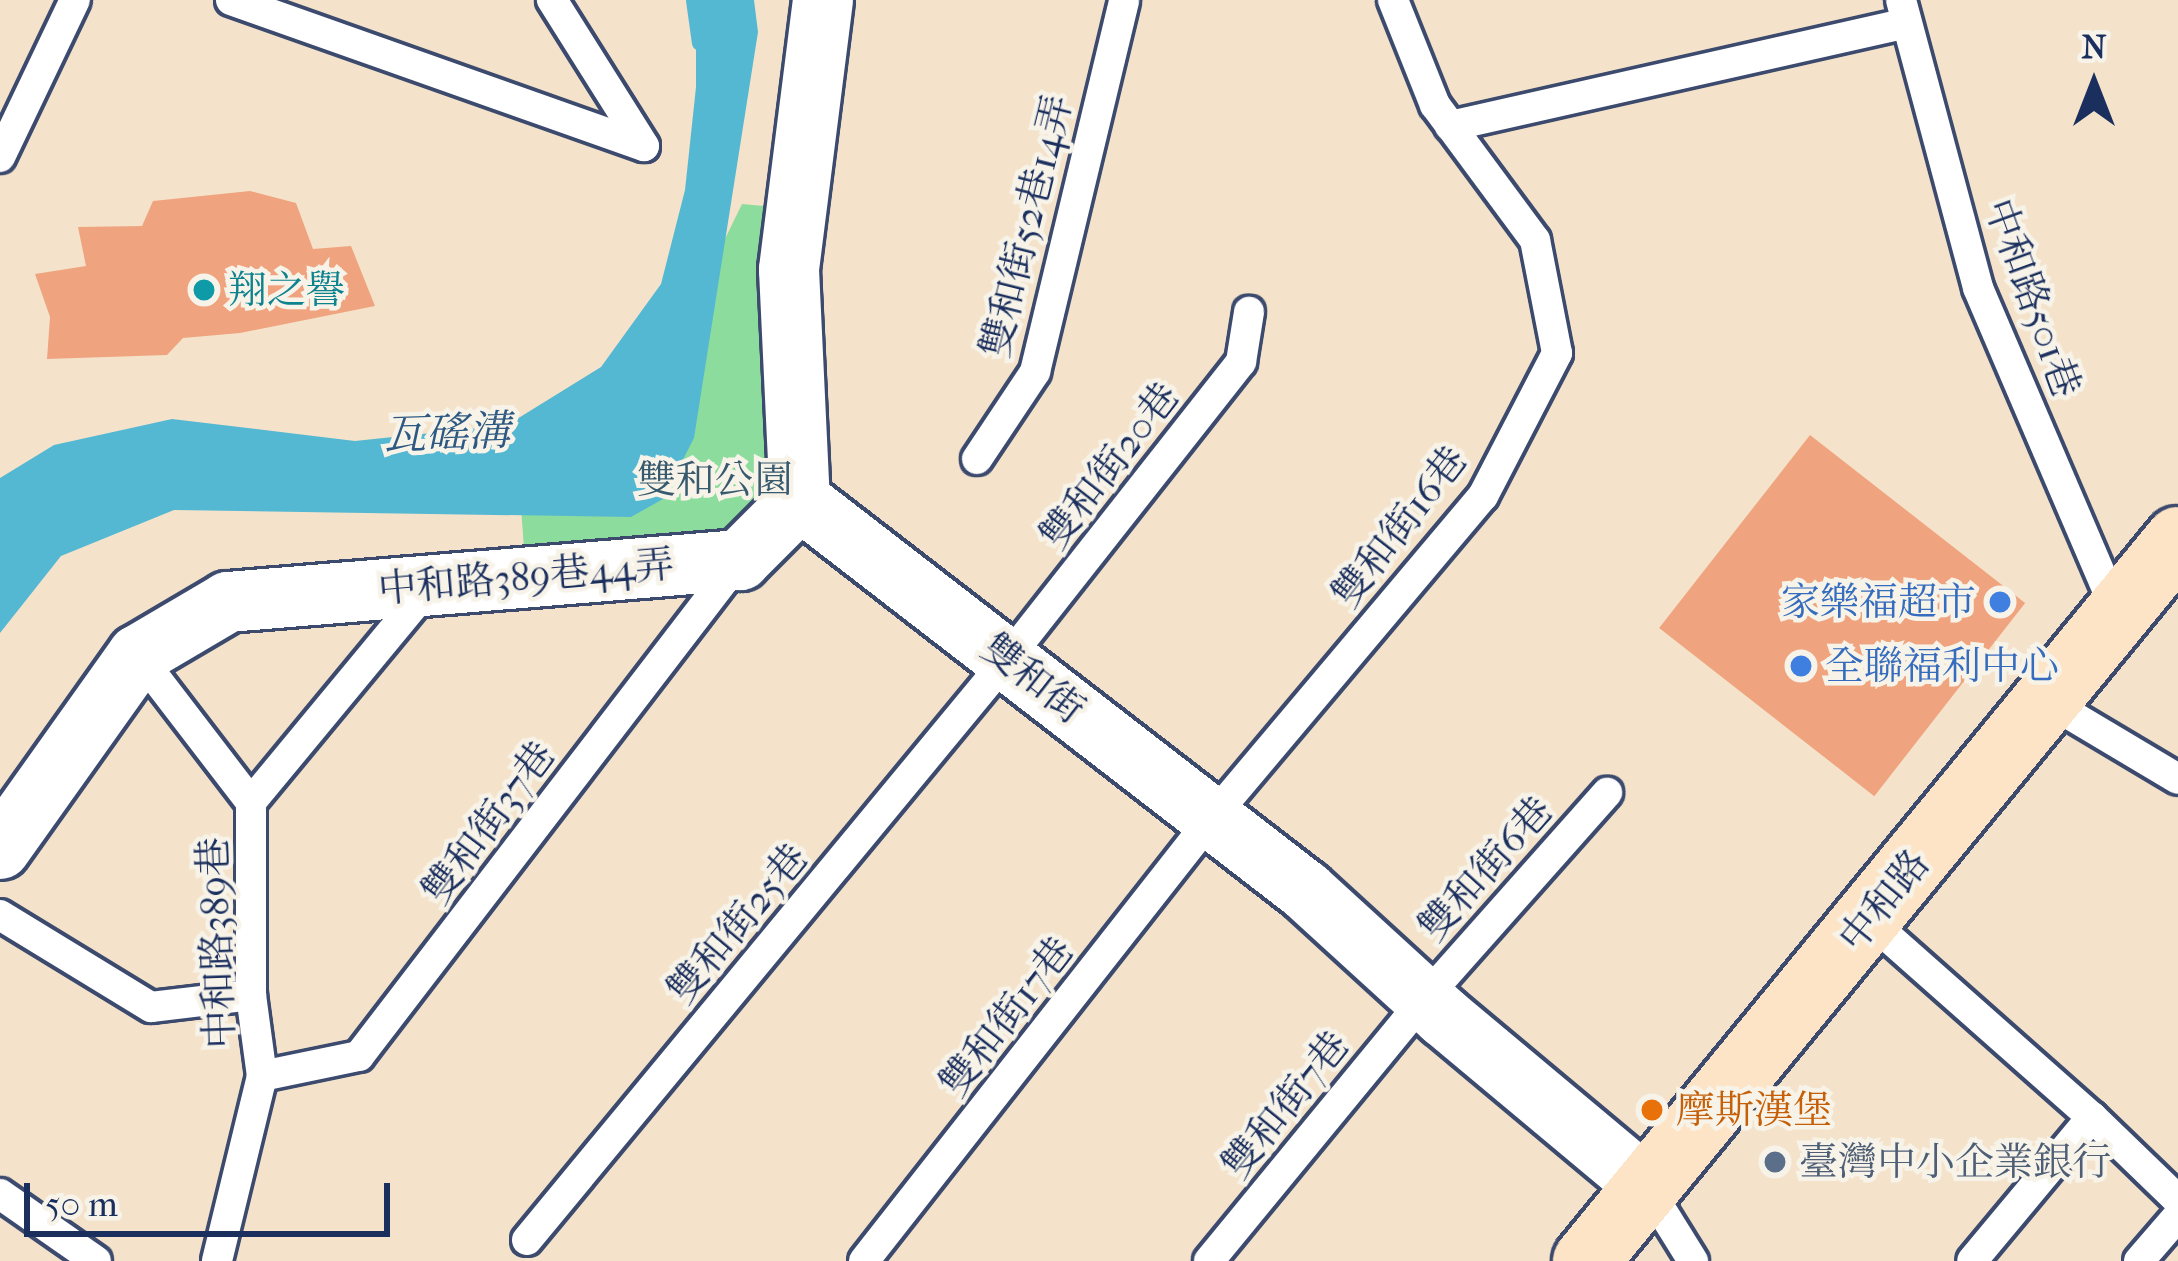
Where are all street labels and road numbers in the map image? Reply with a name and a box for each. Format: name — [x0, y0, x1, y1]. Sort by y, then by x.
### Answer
street label: 雙和街52巷14弄 — [972, 90, 1082, 362]
street label: 中和路501巷 — [1974, 192, 2090, 404]
street label: 雙和街20巷 — [1031, 374, 1189, 558]
street label: 雙和街16巷 — [1323, 437, 1477, 617]
street label: 中和路389巷44弄 — [376, 541, 676, 613]
street label: 雙和街 — [972, 625, 1094, 733]
street label: 雙和街37巷 — [413, 733, 565, 913]
street label: 雙和街6巷 — [1409, 788, 1563, 950]
street label: 雙和街25巷 — [658, 835, 818, 1013]
street label: 中和路389巷 — [190, 836, 244, 1050]
street label: 中和路 — [1829, 841, 1939, 961]
street label: 雙和街17巷 — [930, 928, 1084, 1106]
street label: 雙和街7巷 — [1213, 1022, 1359, 1188]

